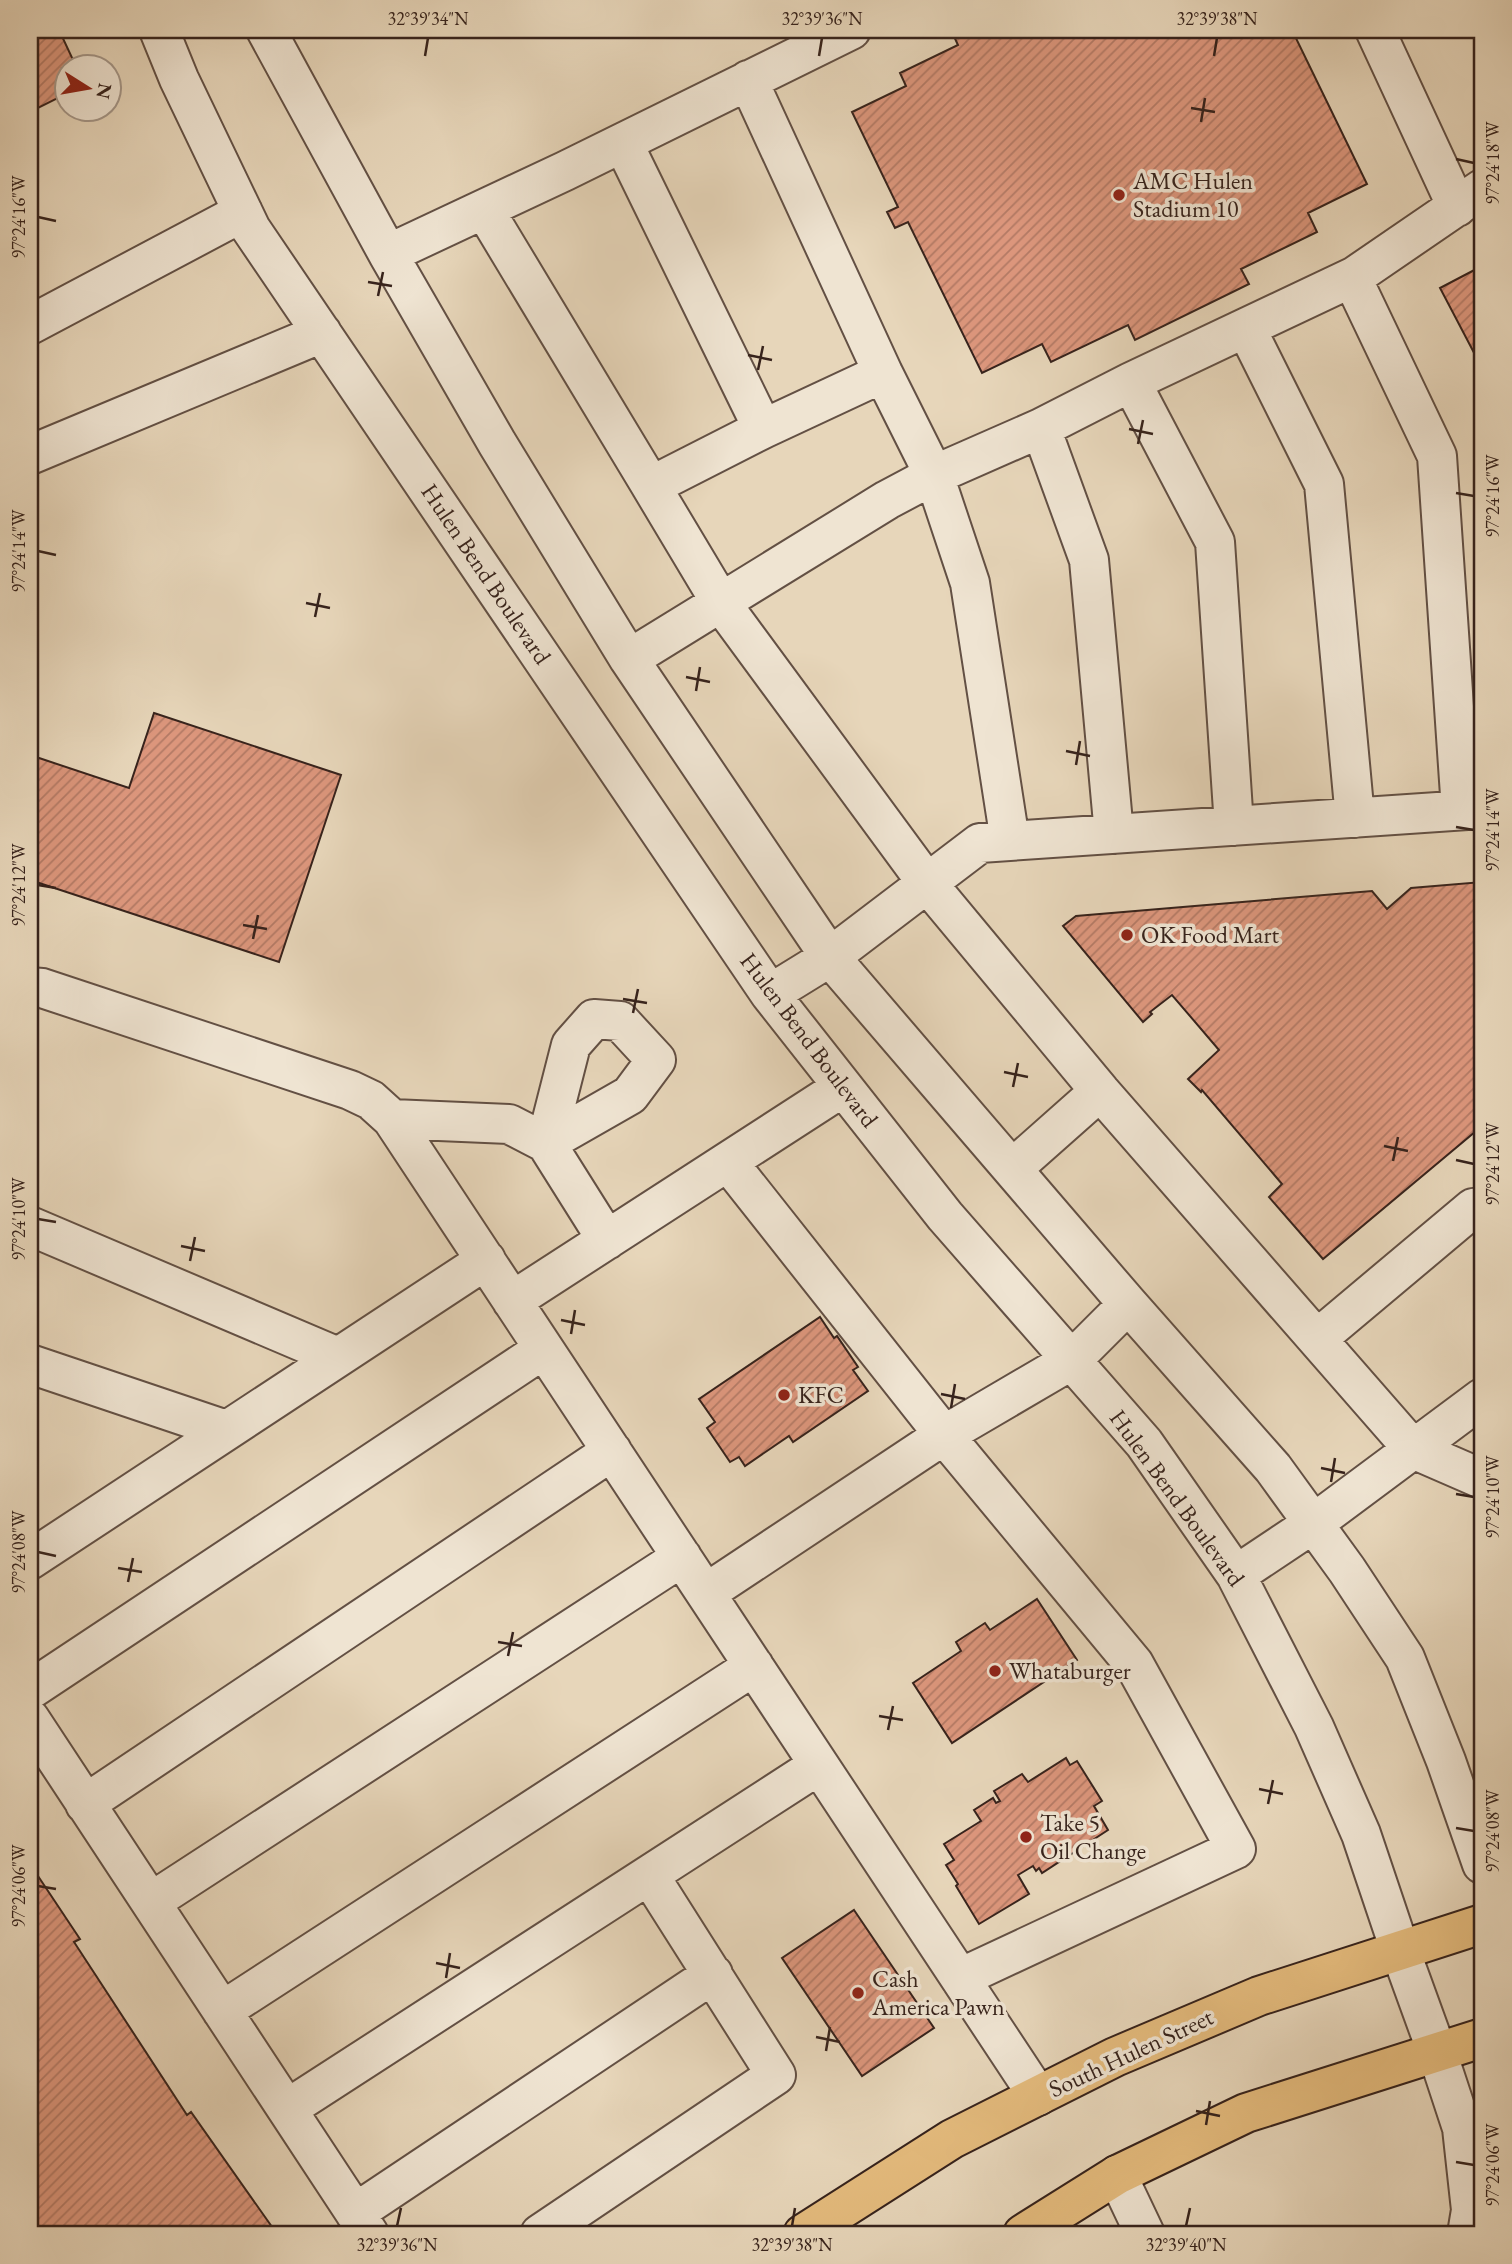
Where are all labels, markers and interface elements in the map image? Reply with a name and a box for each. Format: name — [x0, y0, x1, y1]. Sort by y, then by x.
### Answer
text: 32°39'34"N — [388, 7, 469, 30]
text: 32°39'36"N — [782, 7, 863, 30]
text: 32°39'38"N — [1177, 7, 1258, 30]
north arrow — [52, 52, 122, 122]
text: N — [90, 81, 118, 102]
text: 97°24'18"W — [1481, 121, 1504, 205]
place label: AMC Hulen Stadium 10 — [1132, 165, 1253, 224]
text: 97°24'16"W — [7, 175, 30, 259]
marker: AMC Hulen Stadium 10 — [1111, 187, 1127, 203]
text: 97°24'16"W — [1481, 454, 1504, 538]
street label: Hulen Bend Boulevard — [414, 477, 559, 671]
text: 97°24'14"W — [7, 509, 30, 593]
text: 97°24'14"W — [1481, 788, 1504, 872]
text: 97°24'12"W — [7, 843, 30, 927]
place label: OK Food Mart — [1141, 919, 1279, 950]
marker: OK Food Mart — [1119, 927, 1135, 943]
street label: Hulen Bend Boulevard — [733, 946, 886, 1134]
text: 97°24'12"W — [1481, 1122, 1504, 1206]
text: 97°24'10"W — [7, 1177, 30, 1261]
place label: KFC — [798, 1379, 844, 1410]
marker: KFC — [776, 1387, 792, 1403]
street label: Hulen Bend Boulevard — [1103, 1403, 1253, 1593]
text: 97°24'10"W — [1481, 1455, 1504, 1539]
text: 97°24'08"W — [7, 1510, 30, 1594]
place label: Whataburger — [1009, 1655, 1131, 1686]
marker: Whataburger — [987, 1663, 1003, 1679]
text: 97°24'08"W — [1481, 1789, 1504, 1873]
place label: Take 5 Oil Change — [1040, 1807, 1146, 1866]
marker: Take 5 Oil Change — [1018, 1829, 1034, 1845]
text: 97°24'06"W — [7, 1844, 30, 1928]
place label: Cash America Pawn — [871, 1963, 1005, 2022]
marker: Cash America Pawn — [850, 1985, 866, 2001]
street label: South Hulen Street — [1044, 2001, 1218, 2104]
text: 97°24'06"W — [1481, 2123, 1504, 2207]
text: 32°39'36"N — [357, 2233, 438, 2256]
text: 32°39'38"N — [752, 2233, 833, 2256]
text: 32°39'40"N — [1146, 2233, 1227, 2256]

